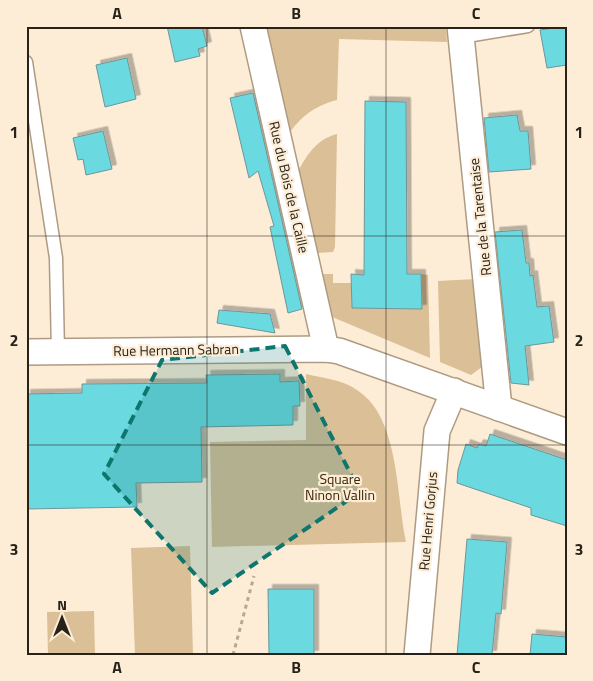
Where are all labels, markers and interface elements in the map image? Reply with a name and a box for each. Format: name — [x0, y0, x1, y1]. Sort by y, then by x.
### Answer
text: A — [112, 1, 122, 25]
text: B — [291, 1, 301, 25]
text: C — [472, 1, 481, 25]
street label: Rue du Bois de la Caille — [264, 119, 315, 255]
text: 1 — [10, 120, 18, 144]
text: 1 — [575, 120, 583, 144]
street label: Rue de la Tarentaise — [463, 157, 496, 277]
text: 2 — [10, 328, 18, 352]
text: 2 — [575, 328, 583, 352]
street label: Rue Hermann Sabran — [113, 338, 239, 361]
park label: Square Ninon Vallin — [305, 468, 375, 505]
street label: Rue Henri Gorjus — [413, 471, 442, 571]
text: 3 — [10, 537, 18, 561]
text: 3 — [575, 537, 583, 561]
north arrow — [38, 594, 88, 644]
text: N — [57, 594, 67, 615]
text: A — [112, 655, 122, 679]
text: B — [291, 655, 301, 679]
text: C — [472, 655, 481, 679]

